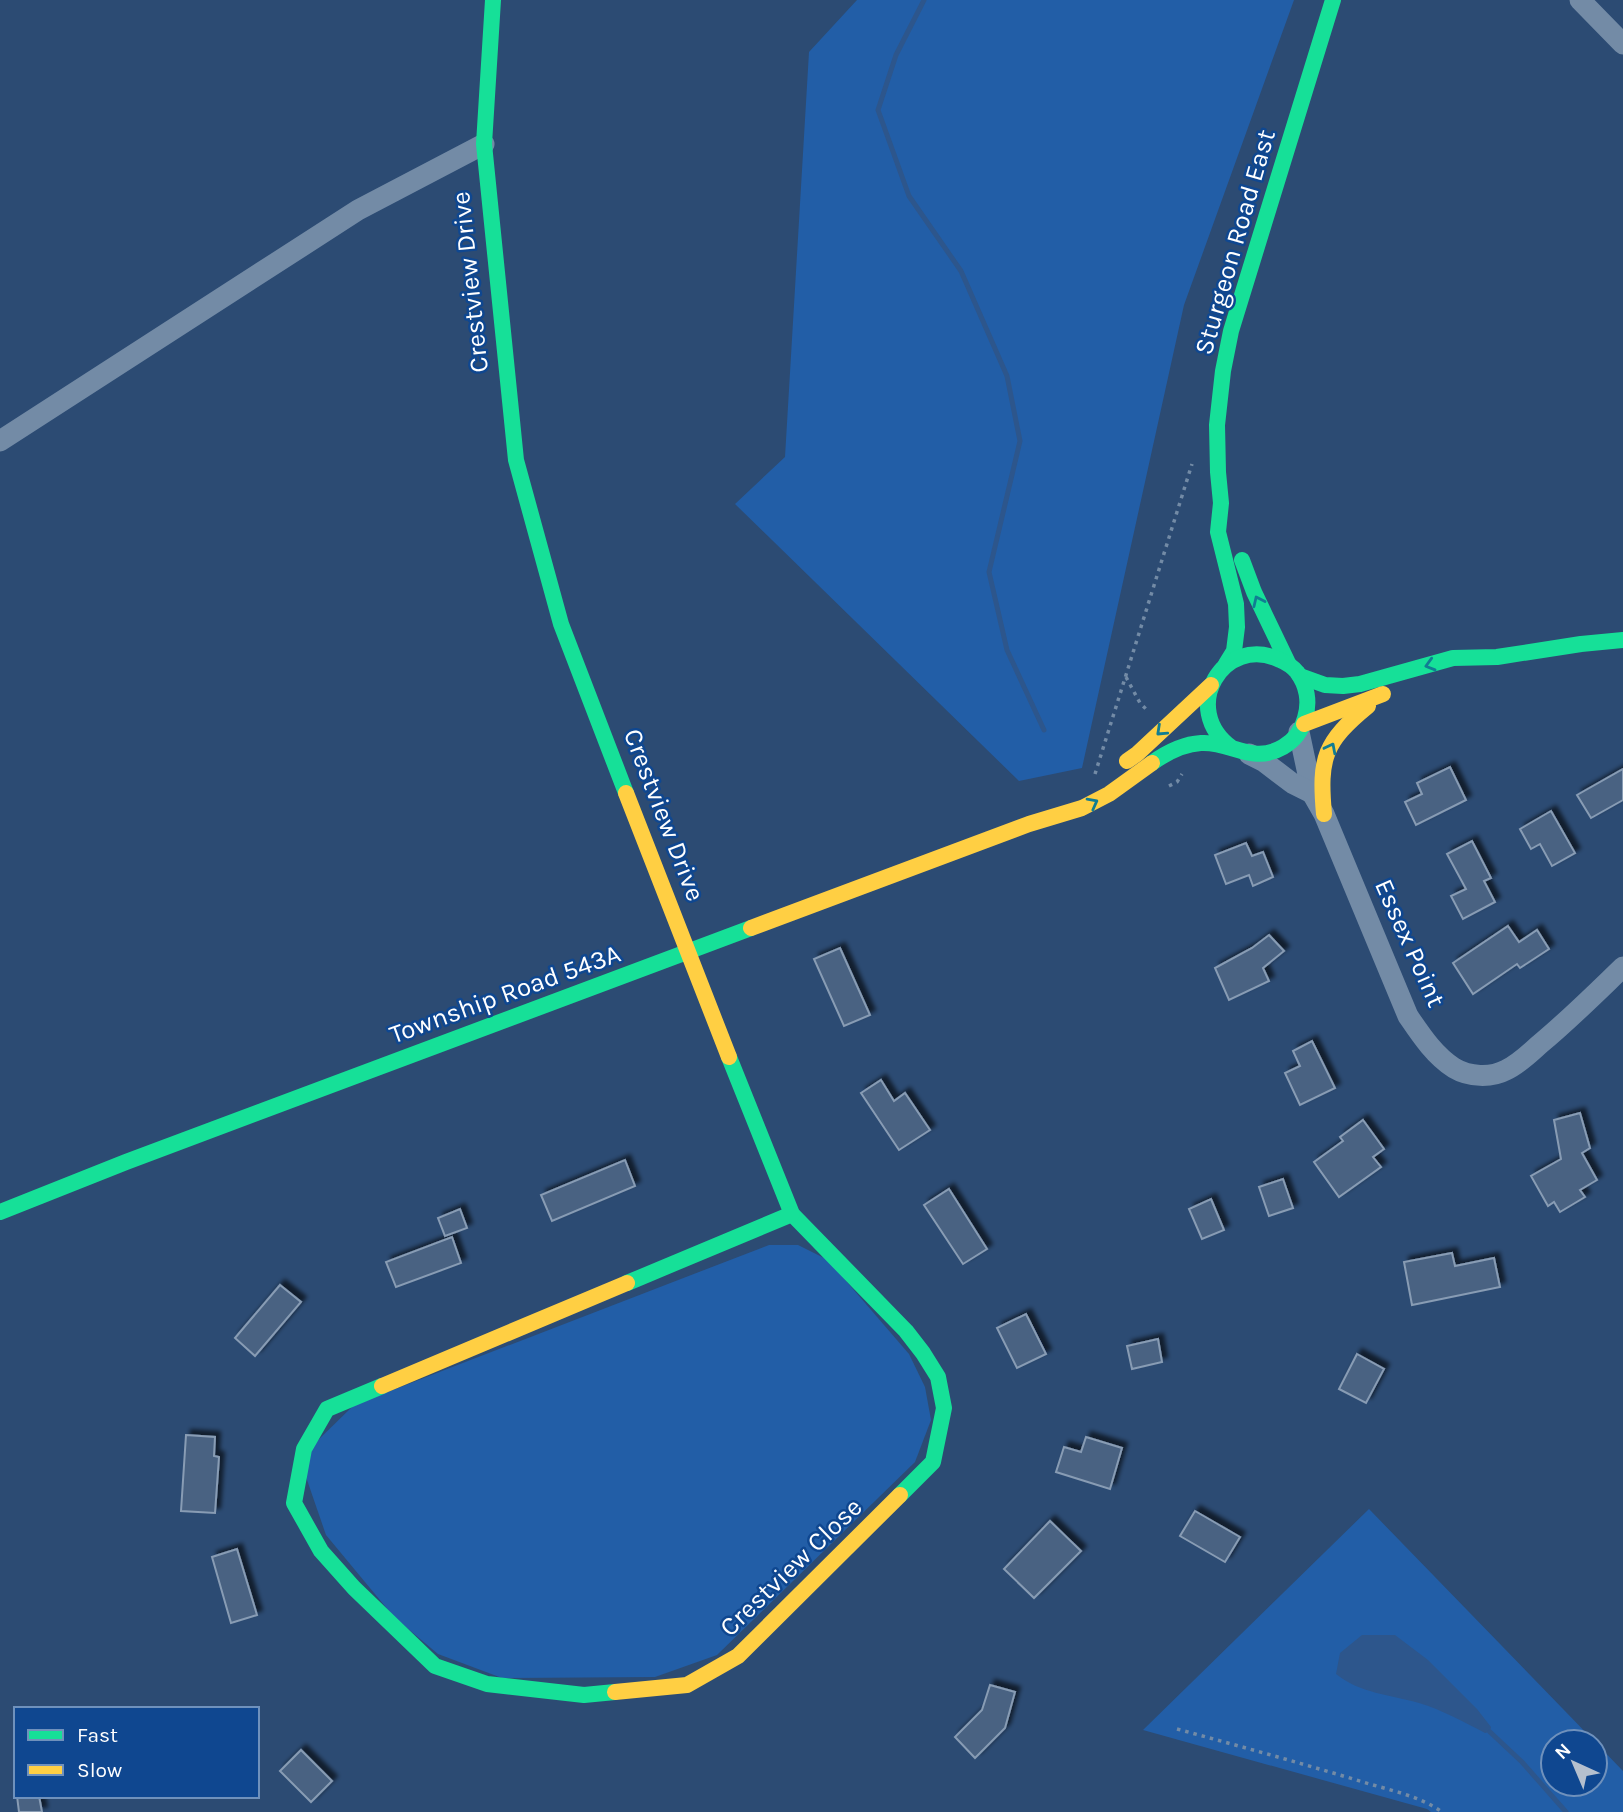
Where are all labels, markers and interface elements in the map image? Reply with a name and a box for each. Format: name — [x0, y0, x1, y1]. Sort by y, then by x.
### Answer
street label: Sturgeon Road East — [1188, 126, 1282, 358]
street label: Crestview Drive — [445, 190, 495, 374]
one-way arrow — [1253, 596, 1267, 609]
one-way arrow — [1424, 656, 1436, 671]
one-way arrow — [1156, 723, 1169, 736]
street label: Crestview Drive — [617, 724, 711, 906]
one-way arrow — [1323, 743, 1337, 755]
one-way arrow — [1086, 797, 1098, 811]
street label: Essex Point — [1368, 874, 1452, 1012]
street label: Township Road 543A — [385, 938, 625, 1050]
street label: Crestview Close — [713, 1491, 869, 1643]
legend — [14, 1707, 259, 1798]
text: Fast — [77, 1723, 118, 1747]
north arrow — [1539, 1728, 1609, 1798]
text: N — [1550, 1739, 1575, 1764]
text: Slow — [77, 1758, 122, 1782]

